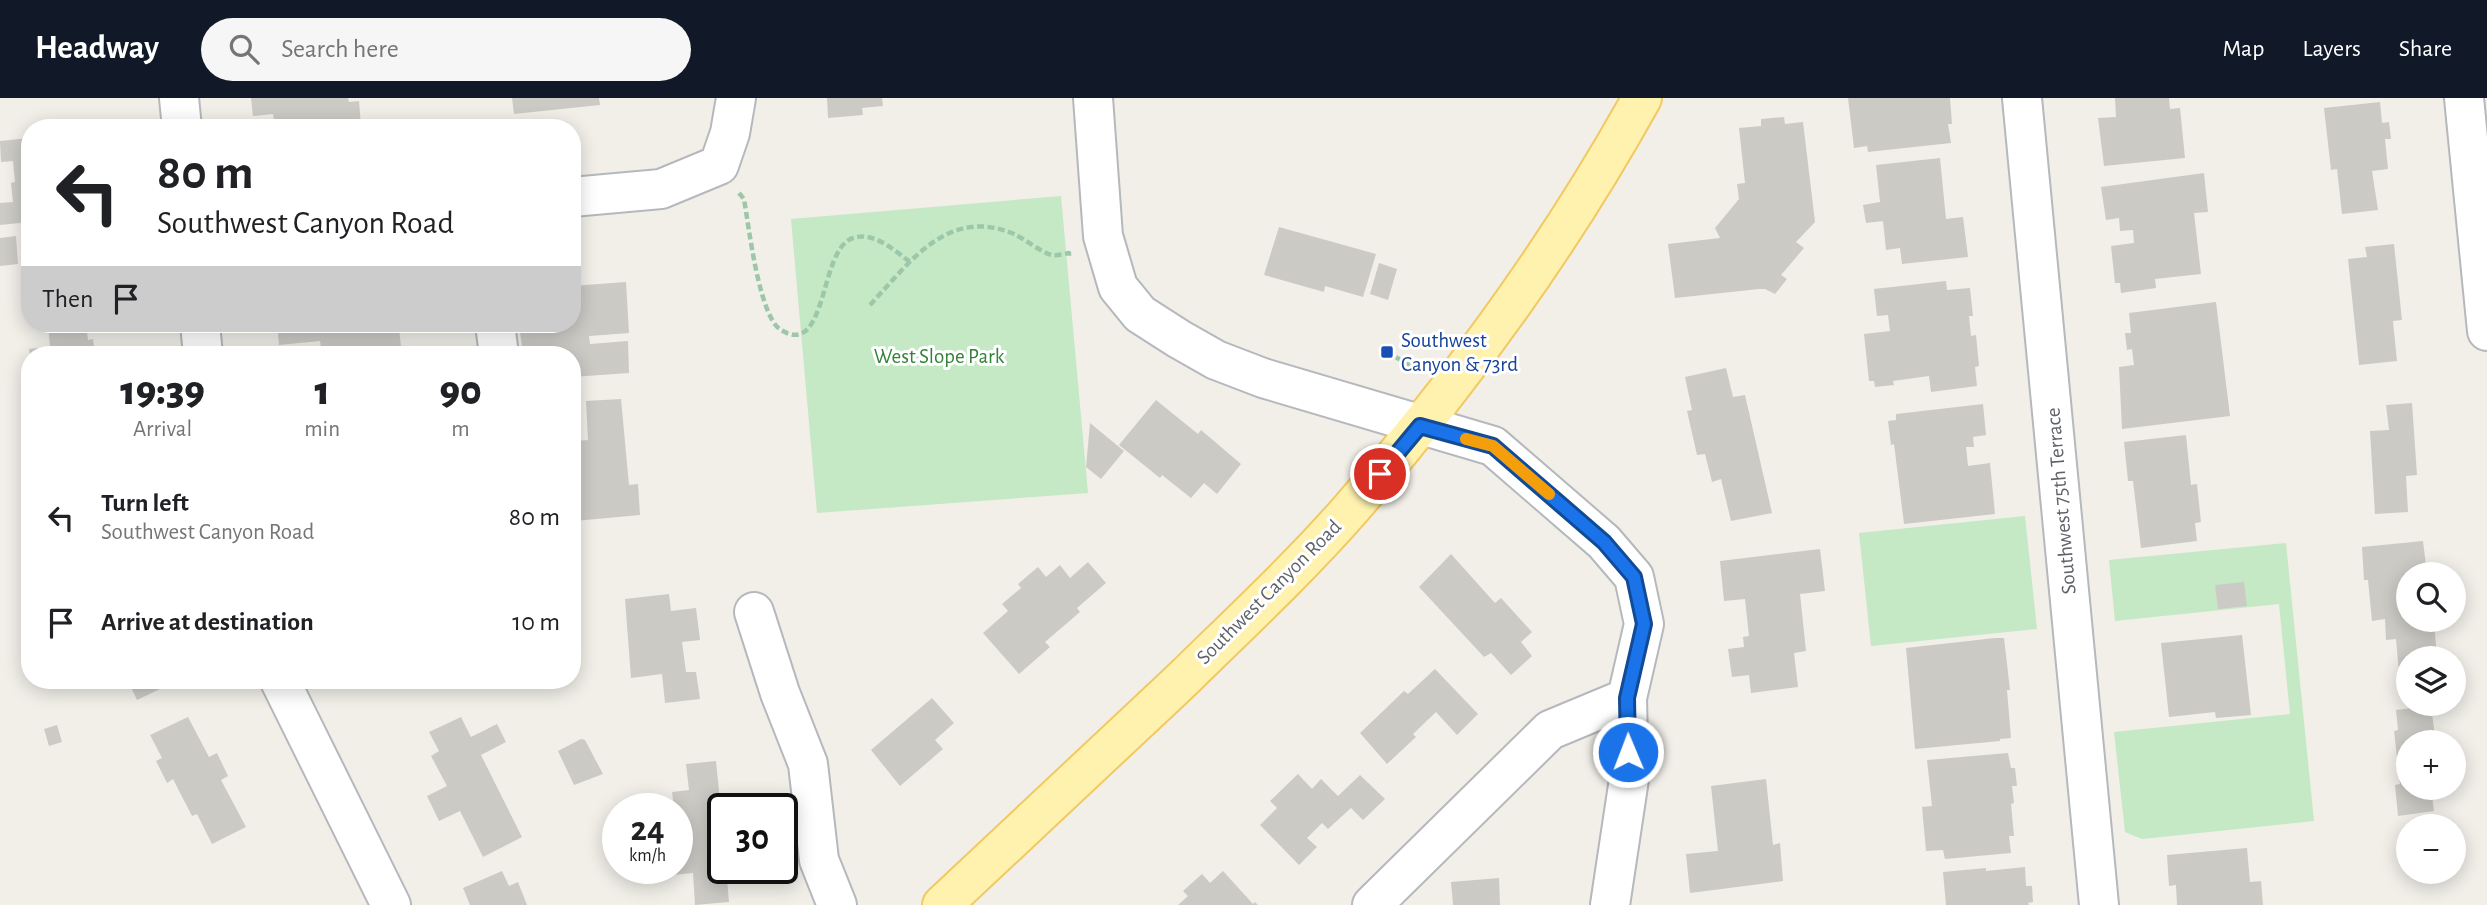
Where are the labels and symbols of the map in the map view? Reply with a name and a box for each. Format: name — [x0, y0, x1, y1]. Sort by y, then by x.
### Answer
place label: Southwest Canyon & 73rd — [1401, 330, 1518, 375]
marker: Southwest Canyon & 73rd — [1379, 344, 1395, 360]
park label: West Slope Park — [874, 346, 1005, 367]
street label: Southwest 75th Terrace — [2042, 407, 2080, 595]
pin — [1350, 444, 1410, 504]
street label: Southwest Canyon Road — [1193, 516, 1345, 668]
position arrow — [1591, 715, 1665, 789]
speed limit sign: 30 — [707, 793, 798, 884]

